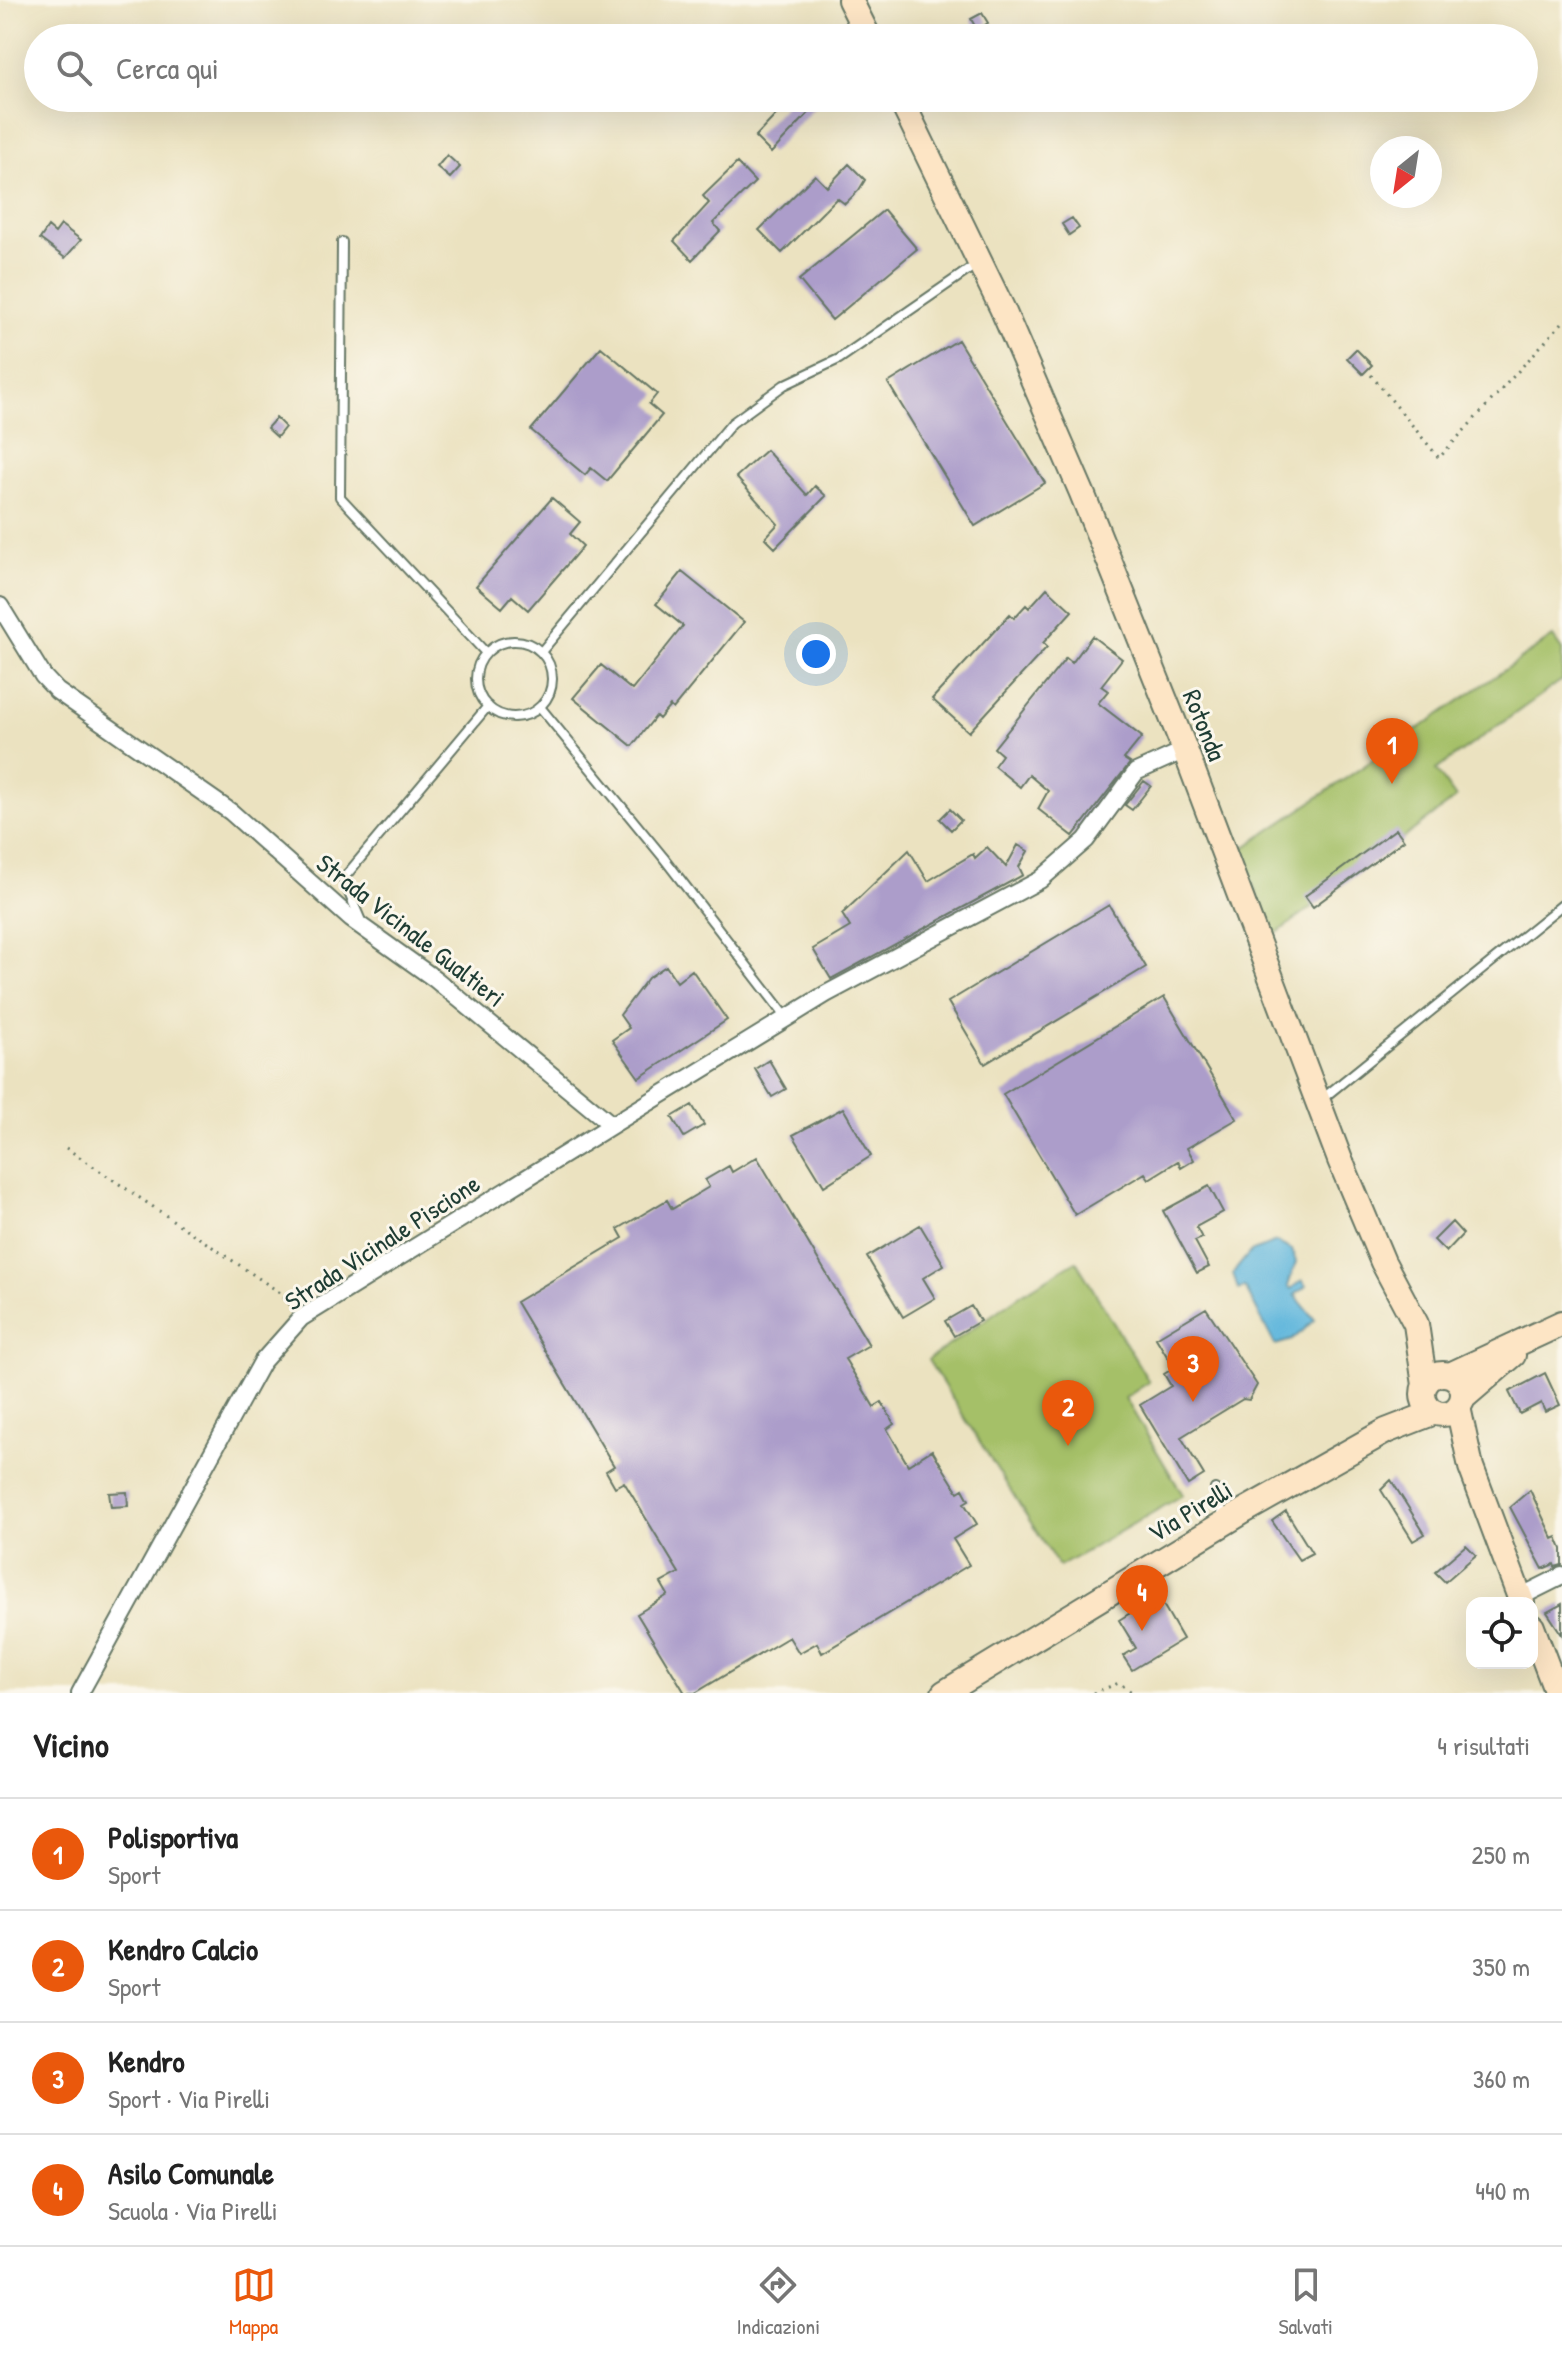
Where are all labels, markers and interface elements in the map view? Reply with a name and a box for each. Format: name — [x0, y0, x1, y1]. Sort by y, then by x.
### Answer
search box — [24, 24, 1538, 112]
icon: search — [52, 46, 96, 90]
text: Cerca qui — [116, 48, 219, 88]
north arrow — [1370, 136, 1442, 208]
your location — [796, 634, 836, 674]
street label: Rotonda — [1175, 684, 1235, 766]
pin: 1 — [1366, 718, 1418, 784]
street label: Strada Vicinale Gualtieri — [310, 845, 512, 1015]
street label: Strada Vicinale Piscione — [278, 1166, 486, 1318]
pin: 3 — [1167, 1336, 1219, 1402]
pin: 2 — [1042, 1380, 1094, 1446]
street label: Via Pirelli — [1141, 1472, 1239, 1550]
pin: 4 — [1116, 1565, 1168, 1631]
map controls — [1466, 1597, 1538, 1669]
button: locate — [1466, 1597, 1538, 1669]
text: Vicino — [32, 1722, 109, 1768]
text: 4 risultati — [1437, 1728, 1530, 1763]
text: Polisportiva — [108, 1817, 238, 1857]
text: 1 — [53, 1837, 63, 1872]
text: 250 m — [1472, 1837, 1530, 1872]
text: Sport — [108, 1857, 161, 1892]
text: Kendro Calcio — [108, 1929, 258, 1969]
text: 2 — [52, 1949, 64, 1984]
text: 350 m — [1472, 1949, 1530, 1984]
text: Sport — [108, 1969, 161, 2004]
text: Kendro — [108, 2041, 185, 2081]
text: 3 — [52, 2061, 64, 2096]
text: 360 m — [1473, 2061, 1530, 2096]
text: Sport · Via Pirelli — [108, 2081, 270, 2116]
text: Asilo Comunale — [108, 2153, 274, 2193]
text: 4 — [53, 2173, 63, 2208]
text: 440 m — [1475, 2173, 1530, 2208]
text: Scuola · Via Pirelli — [108, 2193, 278, 2228]
tab: Mappa — [229, 2263, 278, 2341]
tab: Indicazioni — [736, 2263, 820, 2341]
tab: Salvati — [1278, 2263, 1333, 2341]

